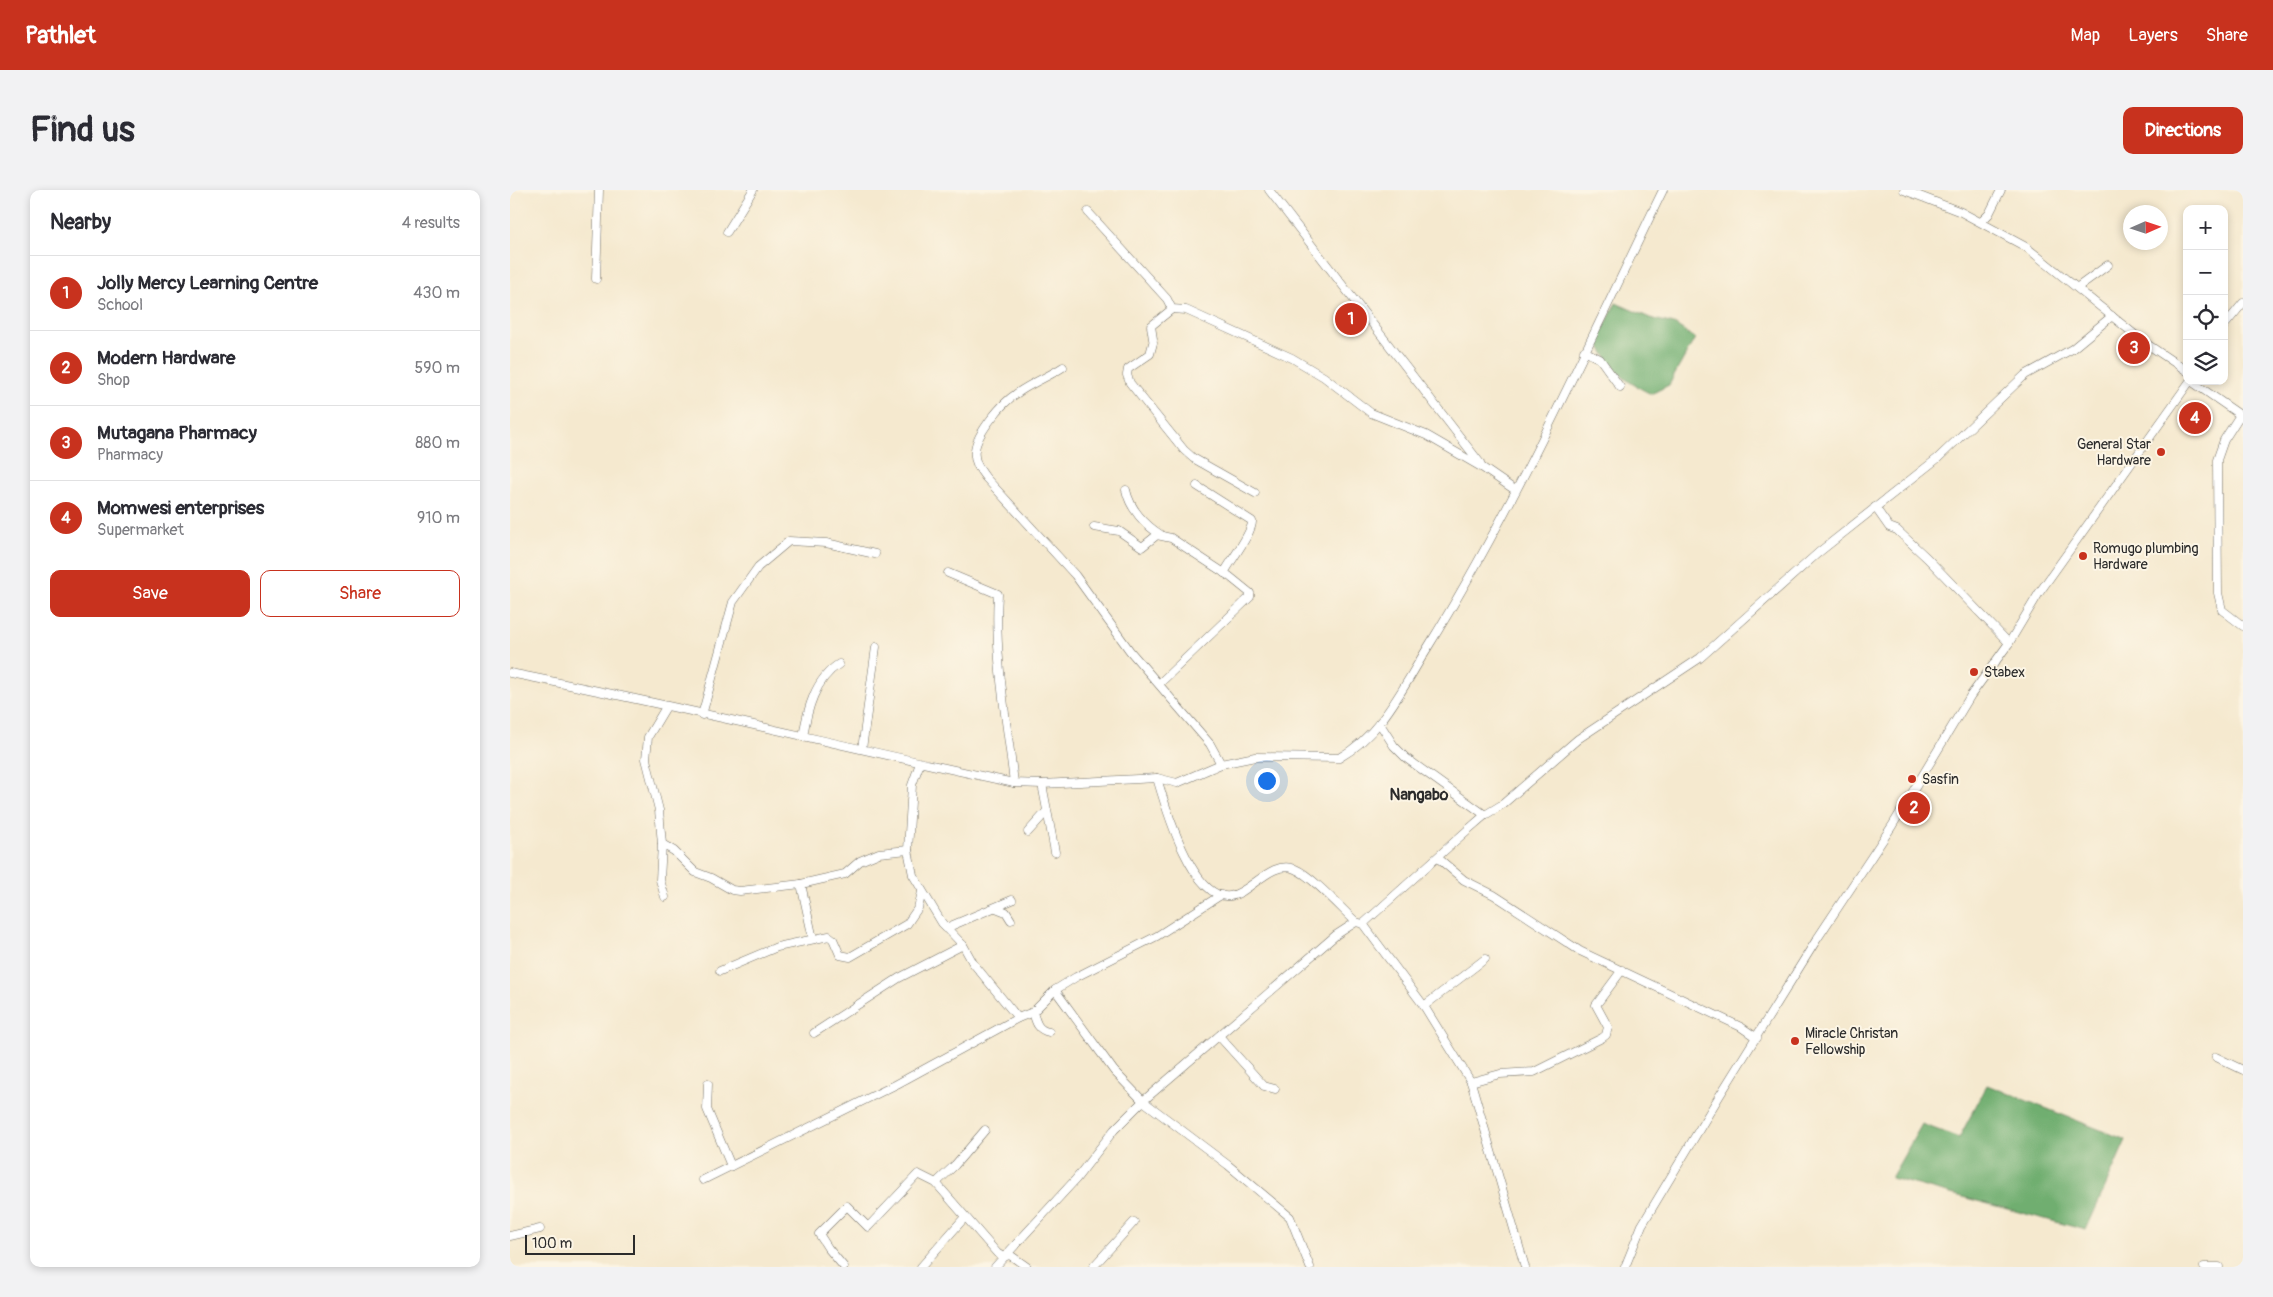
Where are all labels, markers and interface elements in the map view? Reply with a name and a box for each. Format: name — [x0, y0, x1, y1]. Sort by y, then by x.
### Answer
text: Pathlet — [25, 21, 96, 50]
text: Map — [2071, 24, 2100, 47]
text: Layers — [2128, 24, 2178, 47]
text: Share — [2206, 24, 2248, 47]
button: Directions — [2123, 107, 2243, 154]
text: Find us — [30, 108, 135, 152]
north arrow — [2123, 205, 2168, 250]
map controls — [2183, 205, 2228, 385]
button: + — [2183, 205, 2228, 250]
text: Nearby — [50, 209, 111, 236]
text: 4 results — [402, 213, 460, 233]
button: − — [2183, 250, 2228, 295]
text: Jolly Mercy Learning Centre — [97, 271, 318, 295]
text: 1 — [63, 283, 69, 303]
text: 430 m — [413, 283, 460, 303]
text: School — [97, 295, 143, 315]
button: locate — [2183, 295, 2228, 340]
pin: 1 — [1335, 300, 1367, 338]
pin: 3 — [2118, 329, 2150, 367]
button: layers — [2183, 340, 2228, 385]
text: Modern Hardware — [97, 346, 235, 370]
text: 2 — [62, 358, 70, 378]
text: 590 m — [414, 358, 460, 378]
text: Shop — [97, 370, 130, 390]
pin: 4 — [2179, 399, 2211, 437]
text: Mutagana Pharmacy — [97, 421, 257, 445]
text: 3 — [62, 433, 70, 453]
text: 880 m — [415, 433, 460, 453]
place label: General Star Hardware — [2077, 436, 2151, 469]
text: Pharmacy — [97, 445, 163, 465]
marker: General Star Hardware — [2155, 446, 2167, 458]
text: Momwesi enterprises — [97, 496, 264, 520]
text: 4 — [61, 508, 71, 528]
text: 910 m — [417, 508, 460, 528]
text: Supermarket — [97, 520, 184, 540]
place label: Romugo plumbing Hardware — [2093, 540, 2198, 573]
marker: Romugo plumbing Hardware — [2077, 550, 2089, 562]
button: Save — [50, 570, 250, 617]
button: Share — [260, 570, 460, 617]
place label: Stabex — [1984, 664, 2025, 681]
marker: Stabex — [1968, 666, 1980, 678]
your location — [1254, 768, 1280, 794]
place label: Sasfin — [1922, 771, 1959, 788]
marker: Sasfin — [1906, 773, 1918, 785]
district label: Nangabo — [1390, 785, 1449, 805]
pin: 2 — [1898, 789, 1930, 827]
place label: Miracle Christan Fellowship — [1805, 1025, 1898, 1058]
marker: Miracle Christan Fellowship — [1789, 1035, 1801, 1047]
scale bar — [525, 1232, 635, 1255]
text: 100 m — [532, 1235, 572, 1252]

